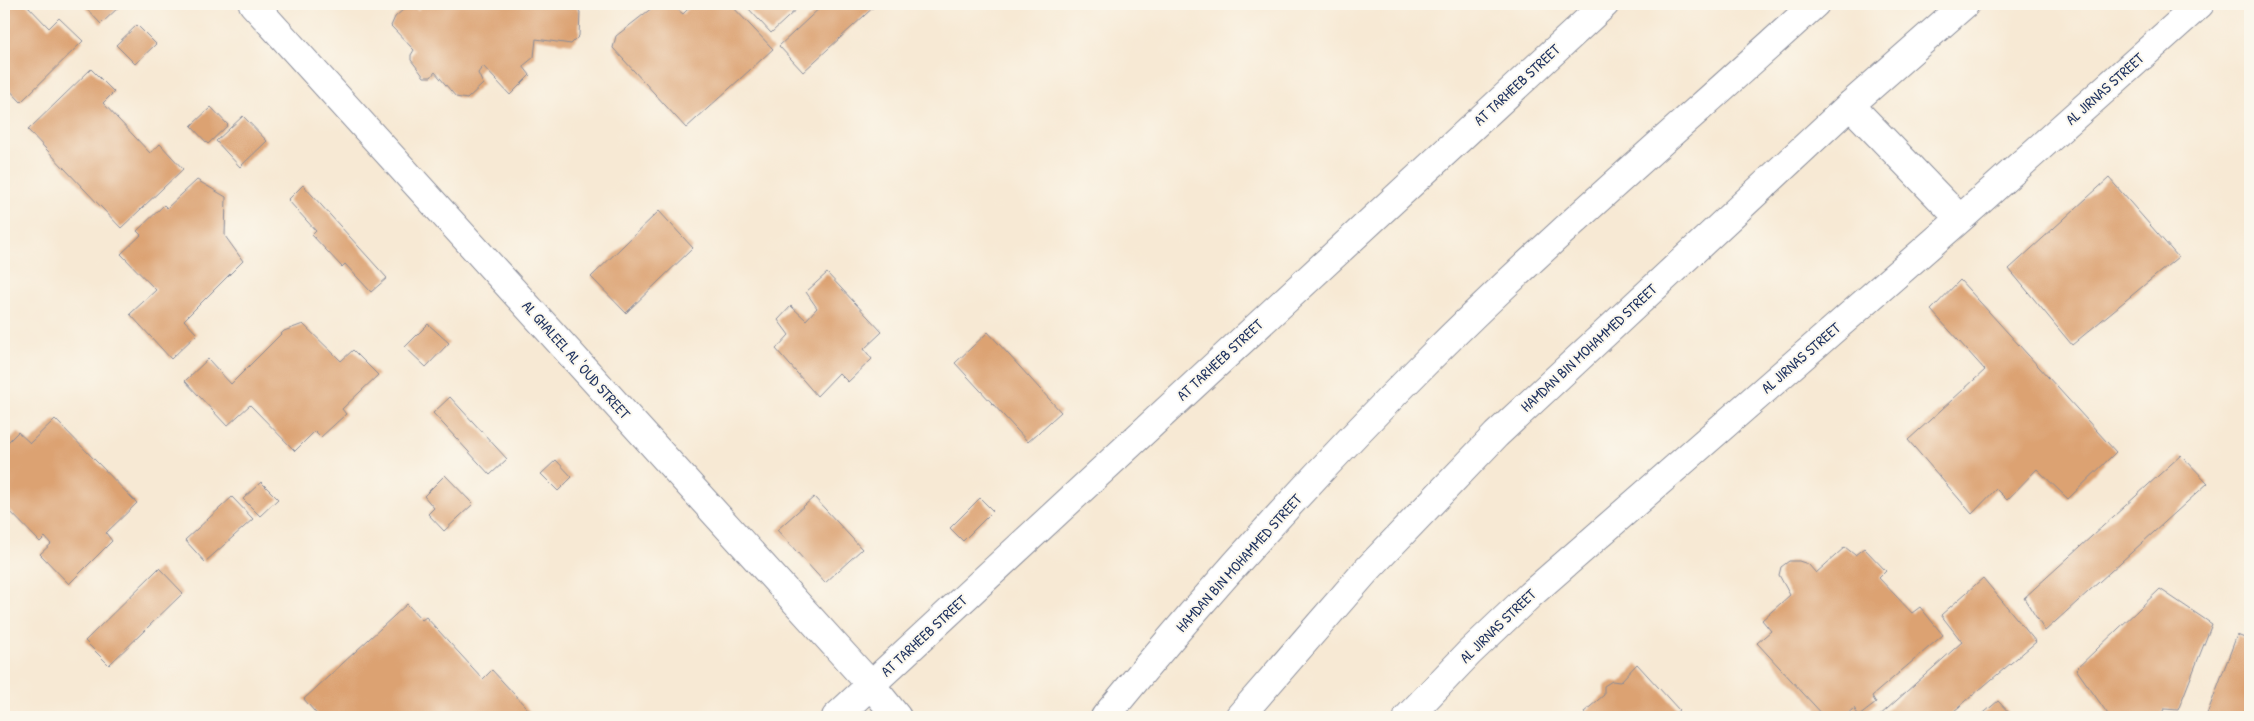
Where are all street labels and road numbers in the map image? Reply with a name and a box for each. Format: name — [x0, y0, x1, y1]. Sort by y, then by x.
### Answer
street label: AT TARHEEB STREET — [1469, 38, 1565, 130]
street label: AL JIRNAS STREET — [2061, 47, 2149, 130]
street label: HAMDAN BIN MOHAMMED STREET — [1516, 278, 1662, 416]
street label: AL GHALEEL AL 'OUD STREET — [517, 296, 636, 424]
street label: AT TARHEEB STREET — [1172, 313, 1268, 405]
street label: AL JIRNAS STREET — [1756, 317, 1846, 398]
street label: HAMDAN BIN MOHAMMED STREET — [1171, 488, 1307, 636]
street label: AL JIRNAS STREET — [1455, 583, 1541, 668]
street label: AT TARHEEB STREET — [876, 589, 972, 681]

